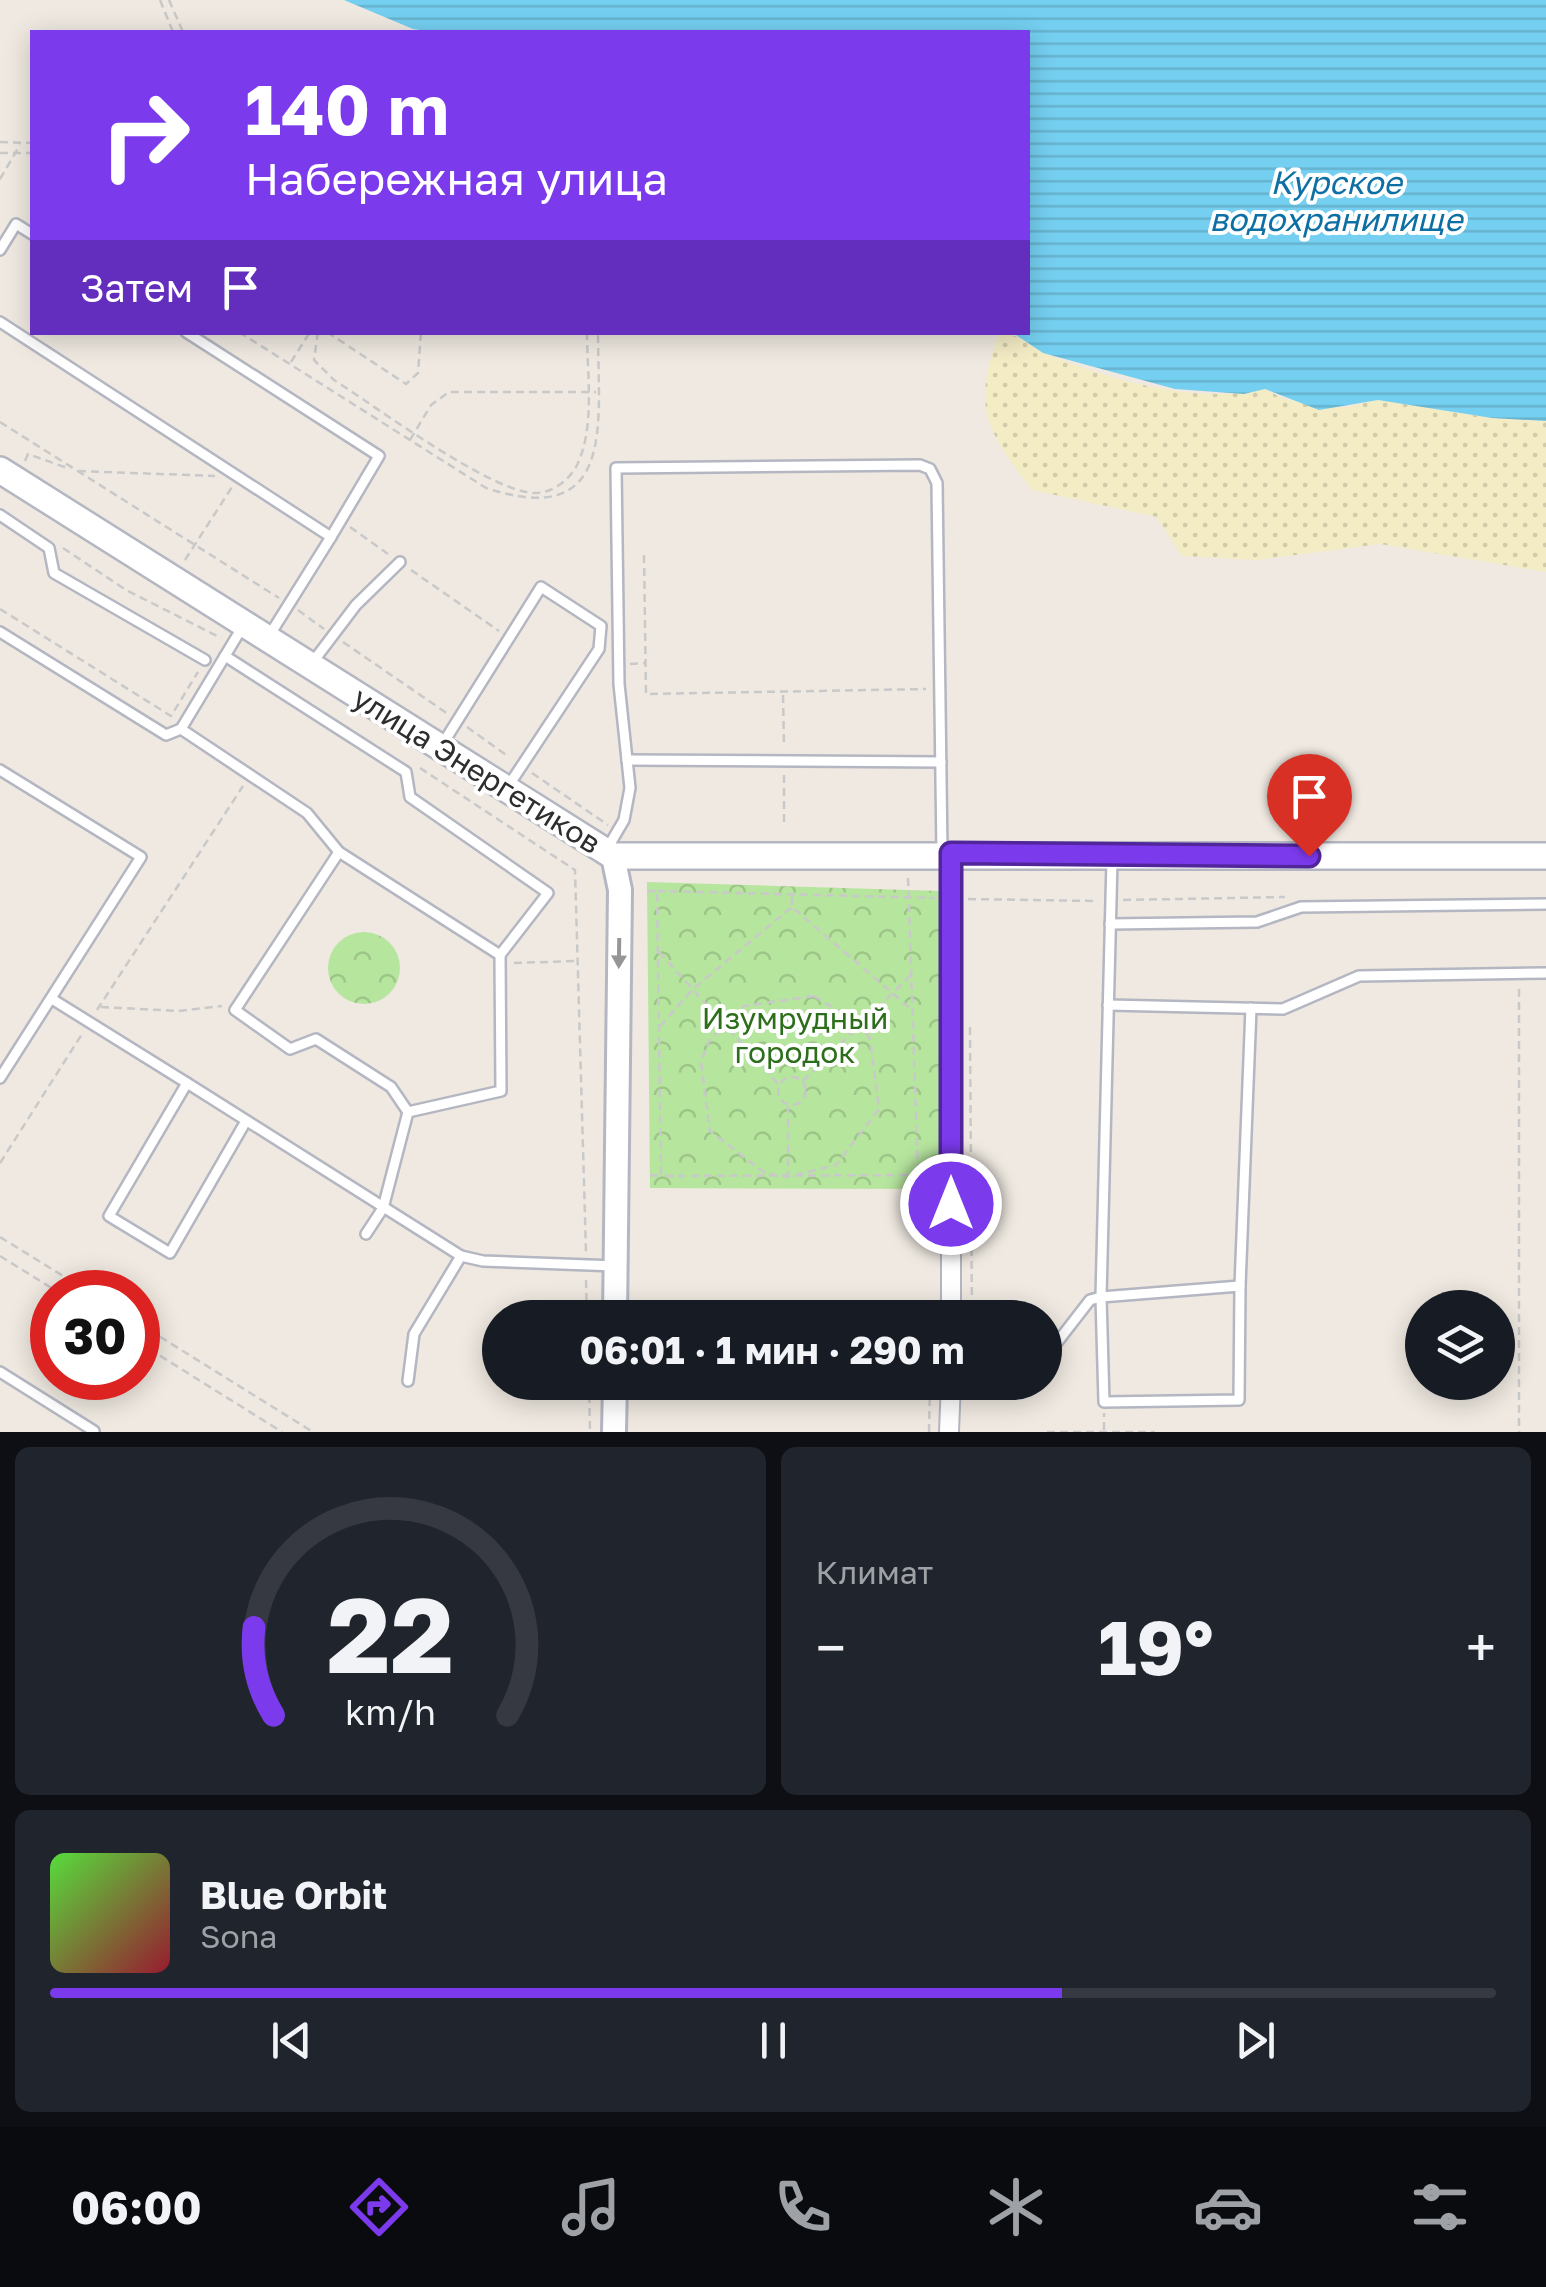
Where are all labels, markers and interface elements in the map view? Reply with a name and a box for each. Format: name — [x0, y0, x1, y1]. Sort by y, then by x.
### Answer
text: 140 m — [245, 66, 449, 150]
icon: right — [80, 70, 210, 200]
text: Набережная улица — [245, 151, 668, 205]
water label: Курское водохранилище — [1210, 163, 1465, 238]
icon: arrive — [213, 260, 268, 315]
text: Затем — [80, 265, 193, 310]
street label: улица Энергетиков — [347, 679, 607, 861]
pin — [1267, 754, 1352, 857]
icon: arrive — [1282, 769, 1337, 824]
one-way arrow — [611, 938, 627, 970]
park label: Изумрудный городок — [702, 1000, 888, 1070]
position arrow — [899, 1152, 1003, 1256]
speed limit sign: 30 — [30, 1270, 160, 1400]
map controls — [1405, 1290, 1515, 1400]
button: layers — [1405, 1290, 1515, 1400]
text: 06:01 · 1 мин · 290 m — [579, 1327, 965, 1372]
text: Климат — [816, 1553, 933, 1591]
text: 22 — [327, 1571, 454, 1696]
text: 19° — [1098, 1601, 1214, 1692]
text: − — [816, 1614, 846, 1680]
text: + — [1466, 1614, 1496, 1680]
text: km/h — [345, 1690, 436, 1733]
text: Blue Orbit — [200, 1872, 387, 1917]
text: Sona — [200, 1917, 277, 1955]
icon: previous — [264, 2013, 319, 2068]
icon: pause — [746, 2013, 801, 2068]
icon: next — [1228, 2013, 1283, 2068]
icon: directions — [344, 2172, 414, 2242]
icon: music — [556, 2172, 626, 2242]
icon: phone — [768, 2172, 838, 2242]
icon: climate — [981, 2172, 1051, 2242]
icon: car — [1193, 2172, 1263, 2242]
icon: filters — [1405, 2172, 1475, 2242]
text: 06:00 — [71, 2180, 202, 2234]

